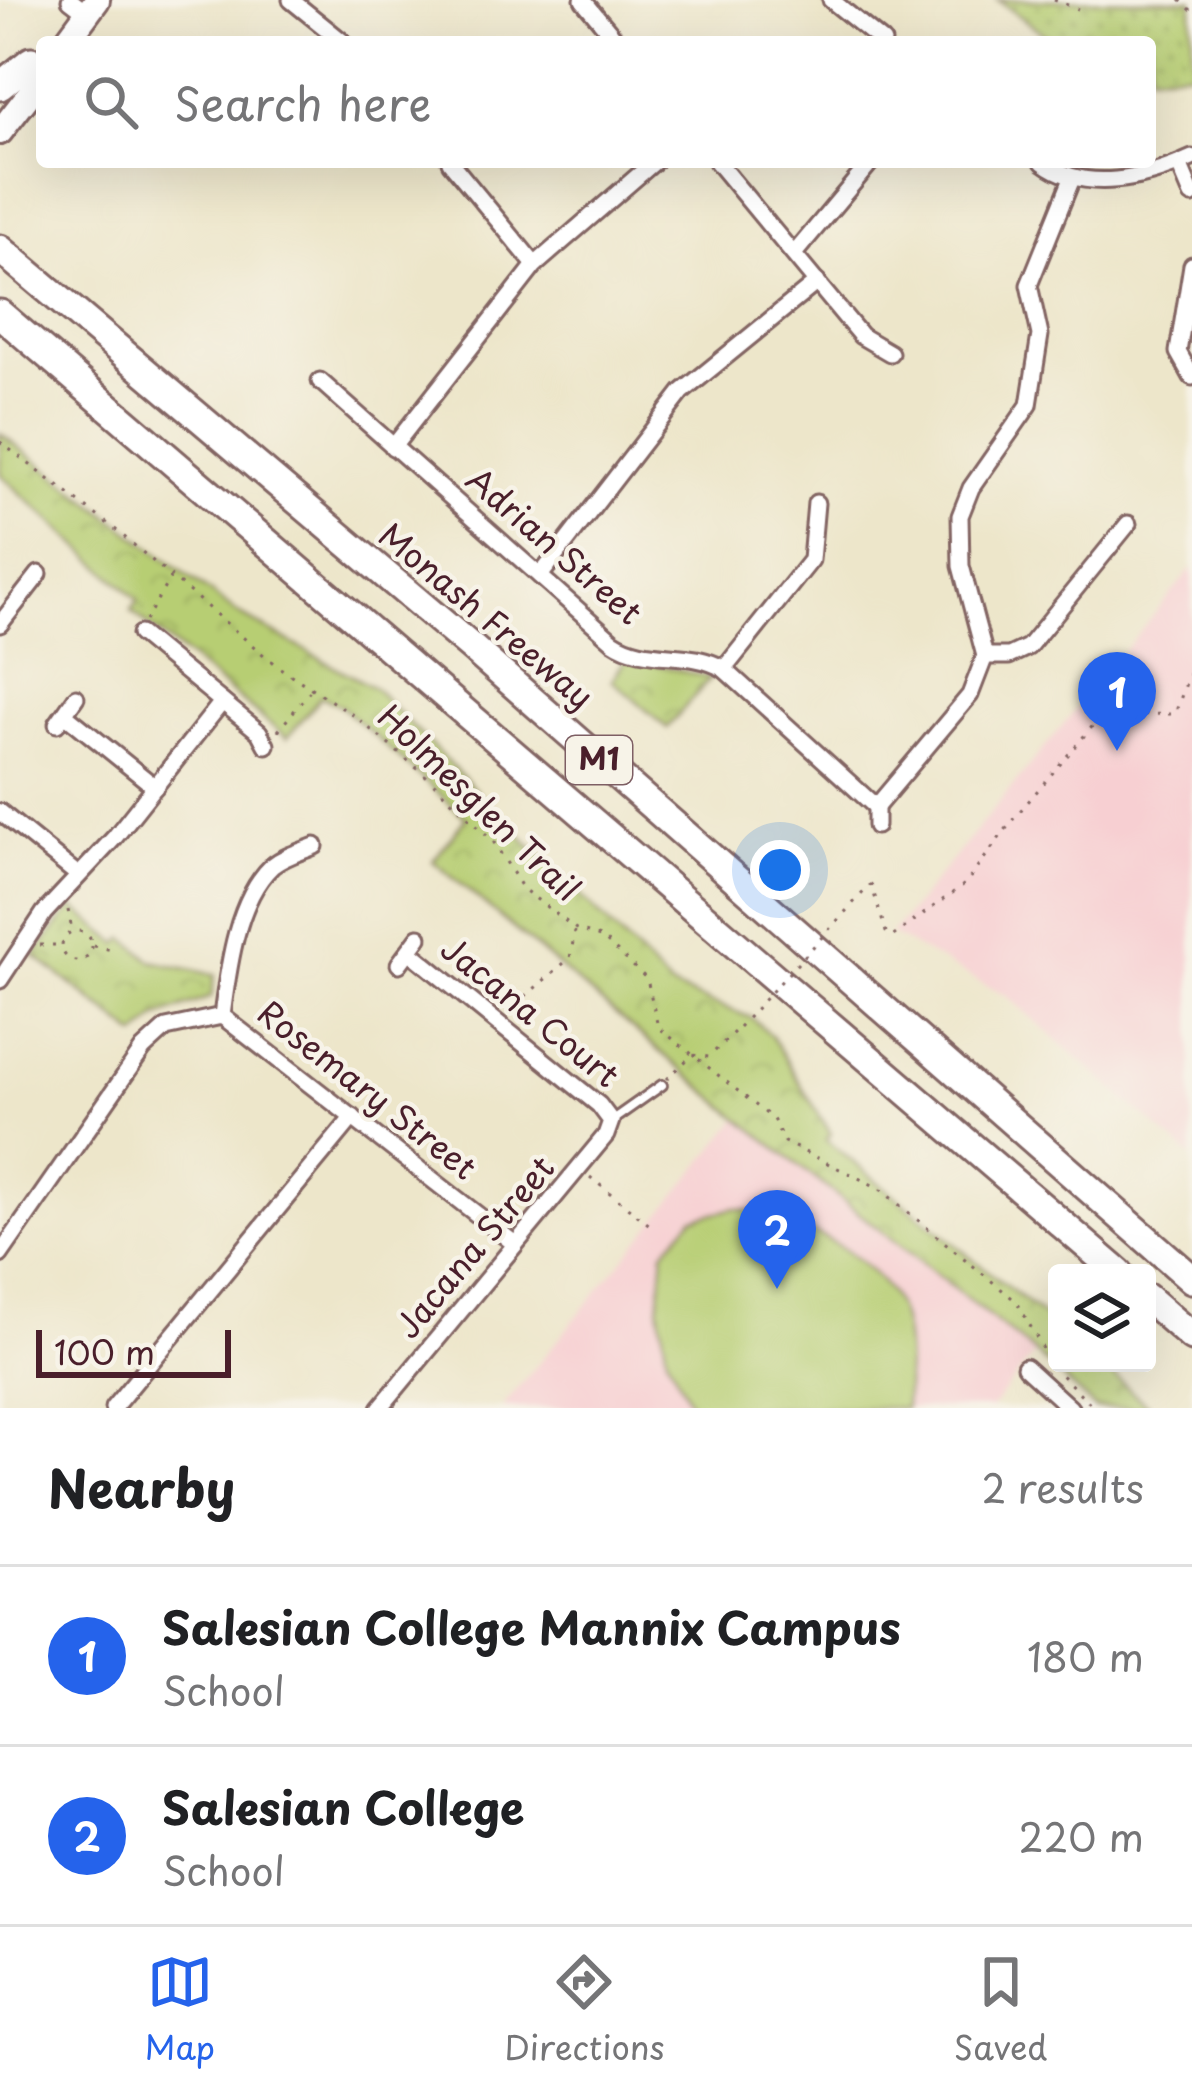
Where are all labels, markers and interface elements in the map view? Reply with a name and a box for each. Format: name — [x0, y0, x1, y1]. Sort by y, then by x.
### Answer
search box — [36, 36, 1156, 168]
text: Search here — [174, 68, 431, 136]
icon: search — [78, 69, 144, 135]
street label: Adrian Street — [456, 454, 654, 635]
street label: Monash Freeway — [369, 510, 606, 719]
pin: 1 — [1078, 652, 1156, 751]
street label: Holmesglen Trail — [368, 692, 593, 912]
road number: M1 — [566, 736, 632, 784]
your location — [750, 840, 810, 900]
street label: Jacana Court — [431, 923, 631, 1098]
street label: Rosemary Street — [248, 987, 489, 1190]
street label: Jacana Street — [382, 1144, 565, 1348]
pin: 2 — [738, 1190, 816, 1289]
map controls — [1048, 1264, 1156, 1372]
button: layers — [1048, 1264, 1156, 1372]
scale bar — [36, 1324, 231, 1377]
text: 100 m — [54, 1326, 155, 1376]
text: Nearby — [48, 1448, 235, 1525]
text: 2 results — [982, 1457, 1144, 1516]
text: Salesian College Mannix Campus — [162, 1592, 901, 1660]
text: 1 — [78, 1626, 96, 1685]
text: 180 m — [1027, 1626, 1144, 1685]
text: School — [162, 1660, 285, 1719]
text: Salesian College — [162, 1772, 525, 1840]
text: 2 — [73, 1806, 101, 1865]
text: 220 m — [1019, 1806, 1144, 1865]
text: School — [162, 1840, 285, 1899]
tab: Map — [145, 1949, 215, 2071]
tab: Directions — [504, 1949, 665, 2071]
tab: Saved — [954, 1949, 1047, 2071]

